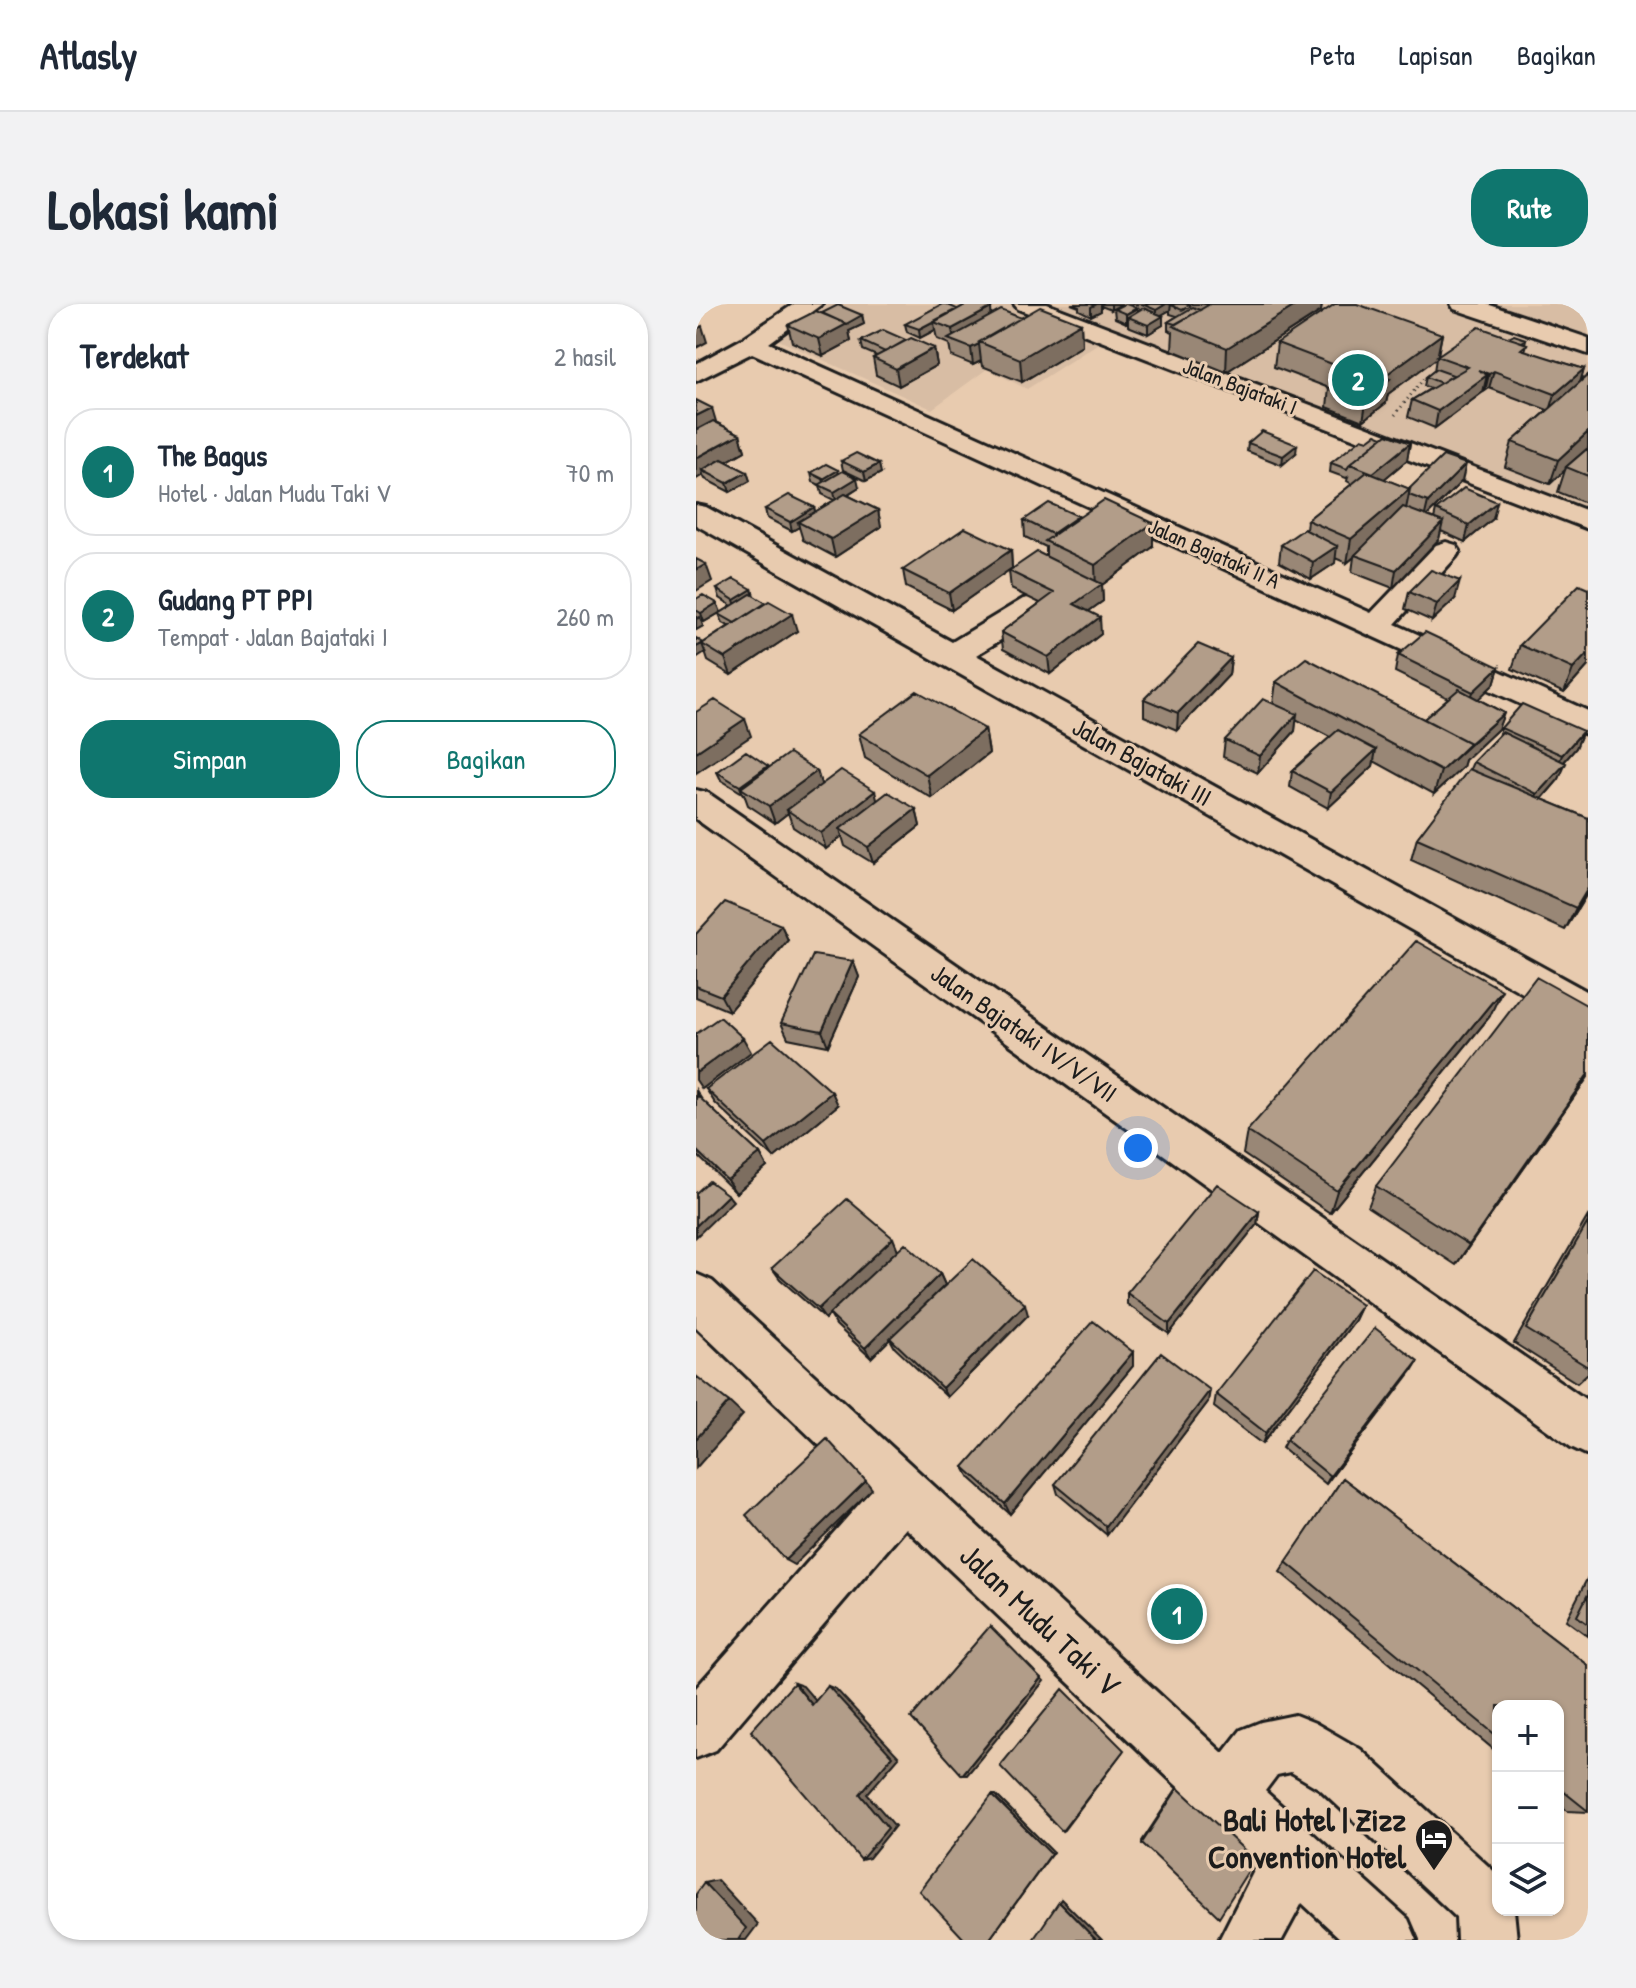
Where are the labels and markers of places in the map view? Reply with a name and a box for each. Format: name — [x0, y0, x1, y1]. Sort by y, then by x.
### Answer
pin: 2 — [1332, 350, 1384, 410]
pin: 1 — [1151, 1584, 1203, 1644]
place label: Bali Hotel | Zizz Convention Hotel — [1208, 1798, 1407, 1878]
hotel icon: Bali Hotel | Zizz Convention Hotel — [1413, 1817, 1455, 1872]

